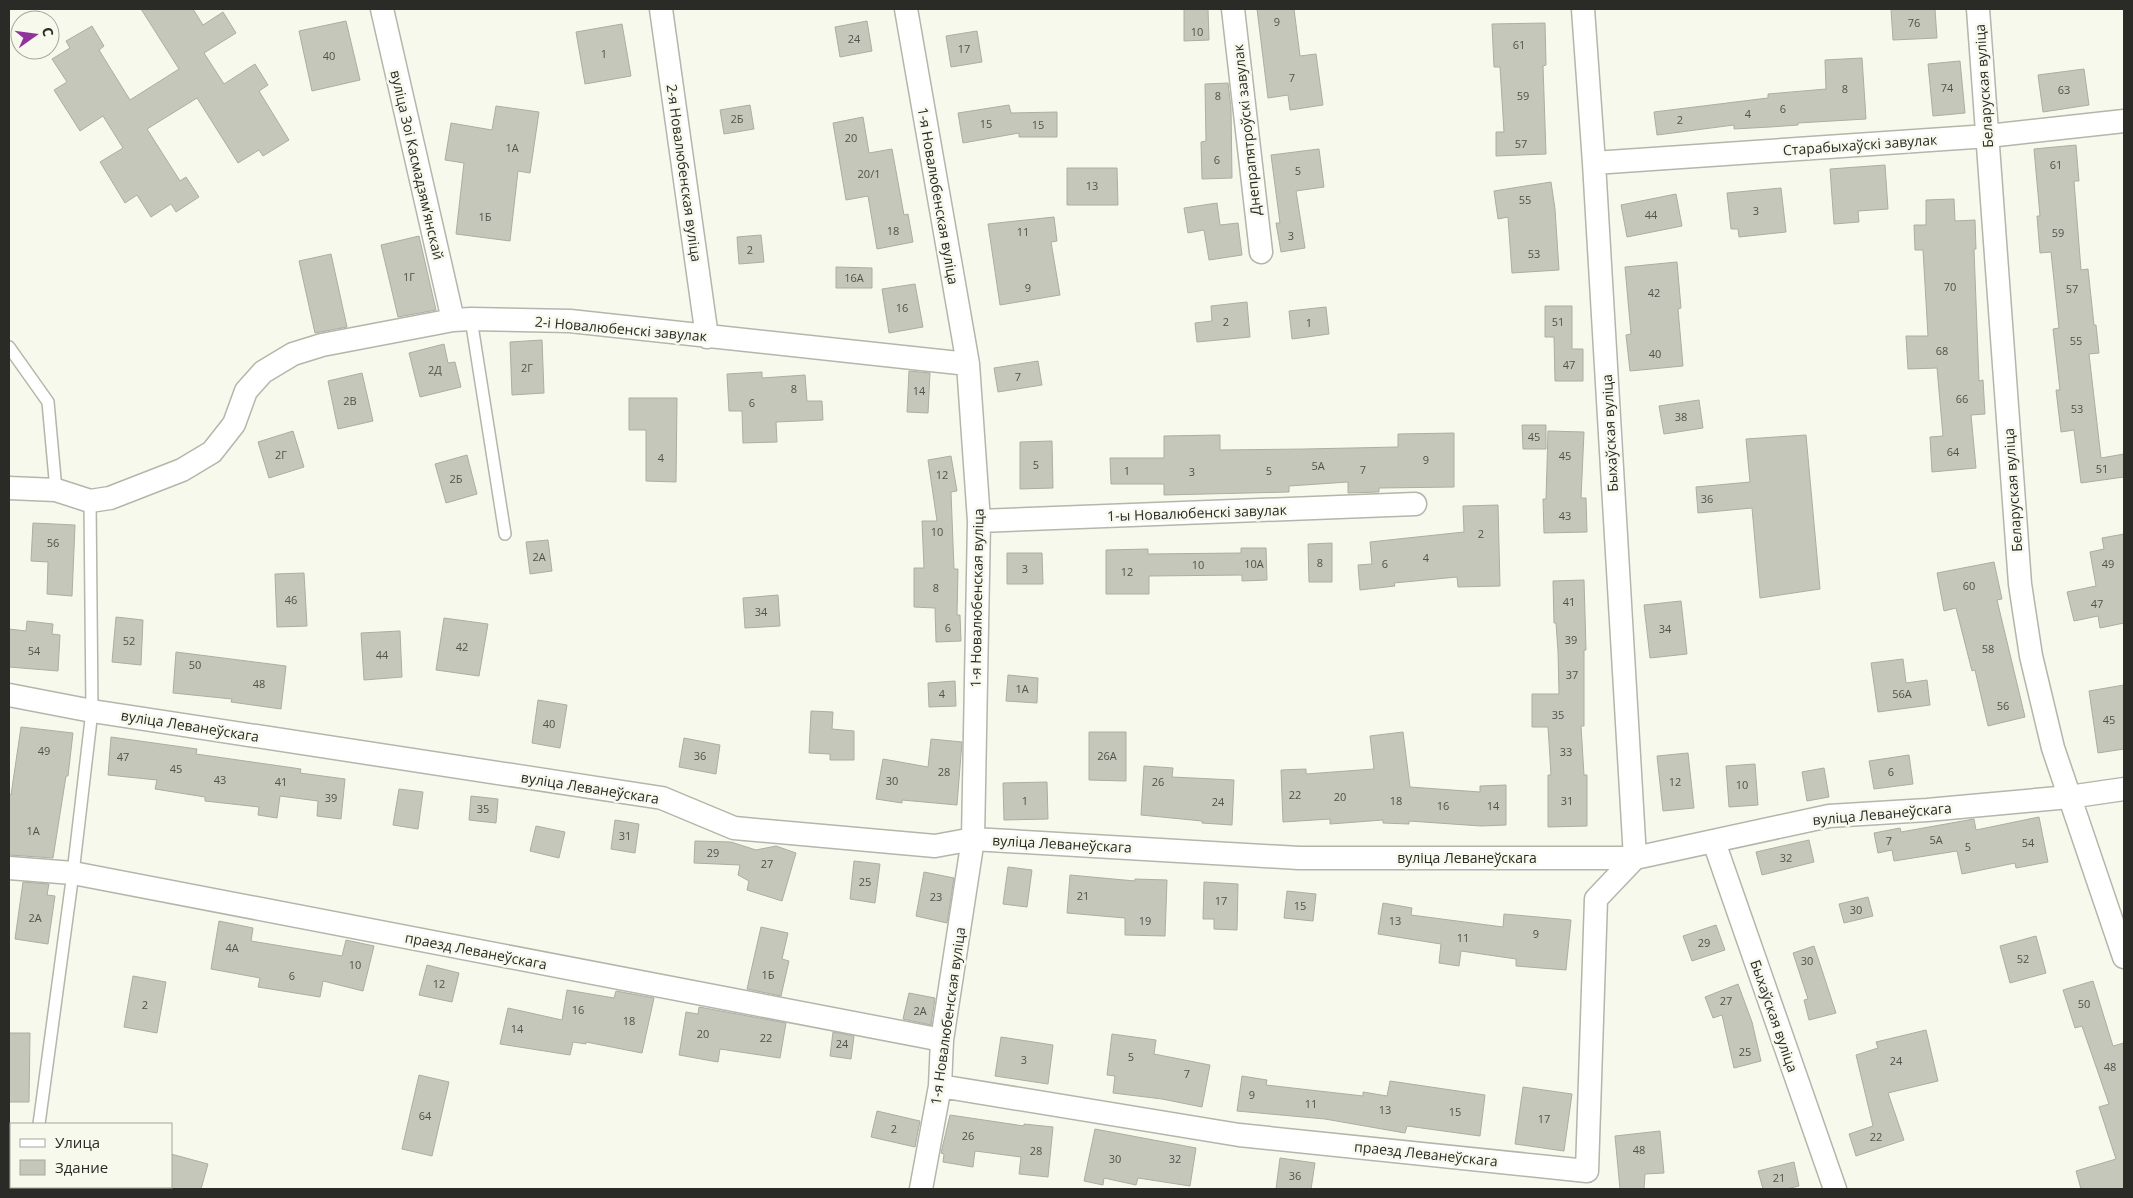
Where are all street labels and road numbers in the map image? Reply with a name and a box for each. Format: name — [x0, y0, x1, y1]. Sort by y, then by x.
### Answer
street label: Беларуская вуліца — [1970, 23, 1997, 149]
street label: Днепрапятроўскі завулак — [1228, 43, 1265, 217]
street label: вуліца Зоі Касмадзямʼянскай — [386, 68, 449, 262]
street label: 2-я Новалюбенская вуліца — [663, 83, 706, 263]
street label: 1-я Новалюбенская вуліца — [914, 106, 963, 286]
street label: Старабыхаўскі завулак — [1782, 130, 1938, 159]
street label: 2-і Новалюбенскі завулак — [534, 312, 709, 346]
street label: Быхаўская вуліца — [1597, 374, 1622, 492]
street label: Беларуская вуліца — [1999, 427, 2026, 553]
street label: 1-ы Новалюбенскі завулак — [1107, 500, 1288, 525]
street label: 1-я Новалюбенская вуліца — [965, 508, 988, 688]
street label: вуліца Леванеўскага — [120, 705, 260, 746]
street label: вуліца Леванеўскага — [520, 767, 660, 808]
street label: вуліца Леванеўскага — [1812, 798, 1952, 829]
street label: вуліца Леванеўскага — [992, 830, 1132, 857]
street label: вуліца Леванеўскага — [1397, 848, 1537, 867]
street label: 1-я Новалюбенская вуліца — [926, 926, 969, 1106]
street label: праезд Леванеўскага — [404, 927, 549, 974]
street label: Быхаўская вуліца — [1746, 957, 1803, 1075]
street label: праезд Леванеўскага — [1353, 1137, 1499, 1170]

